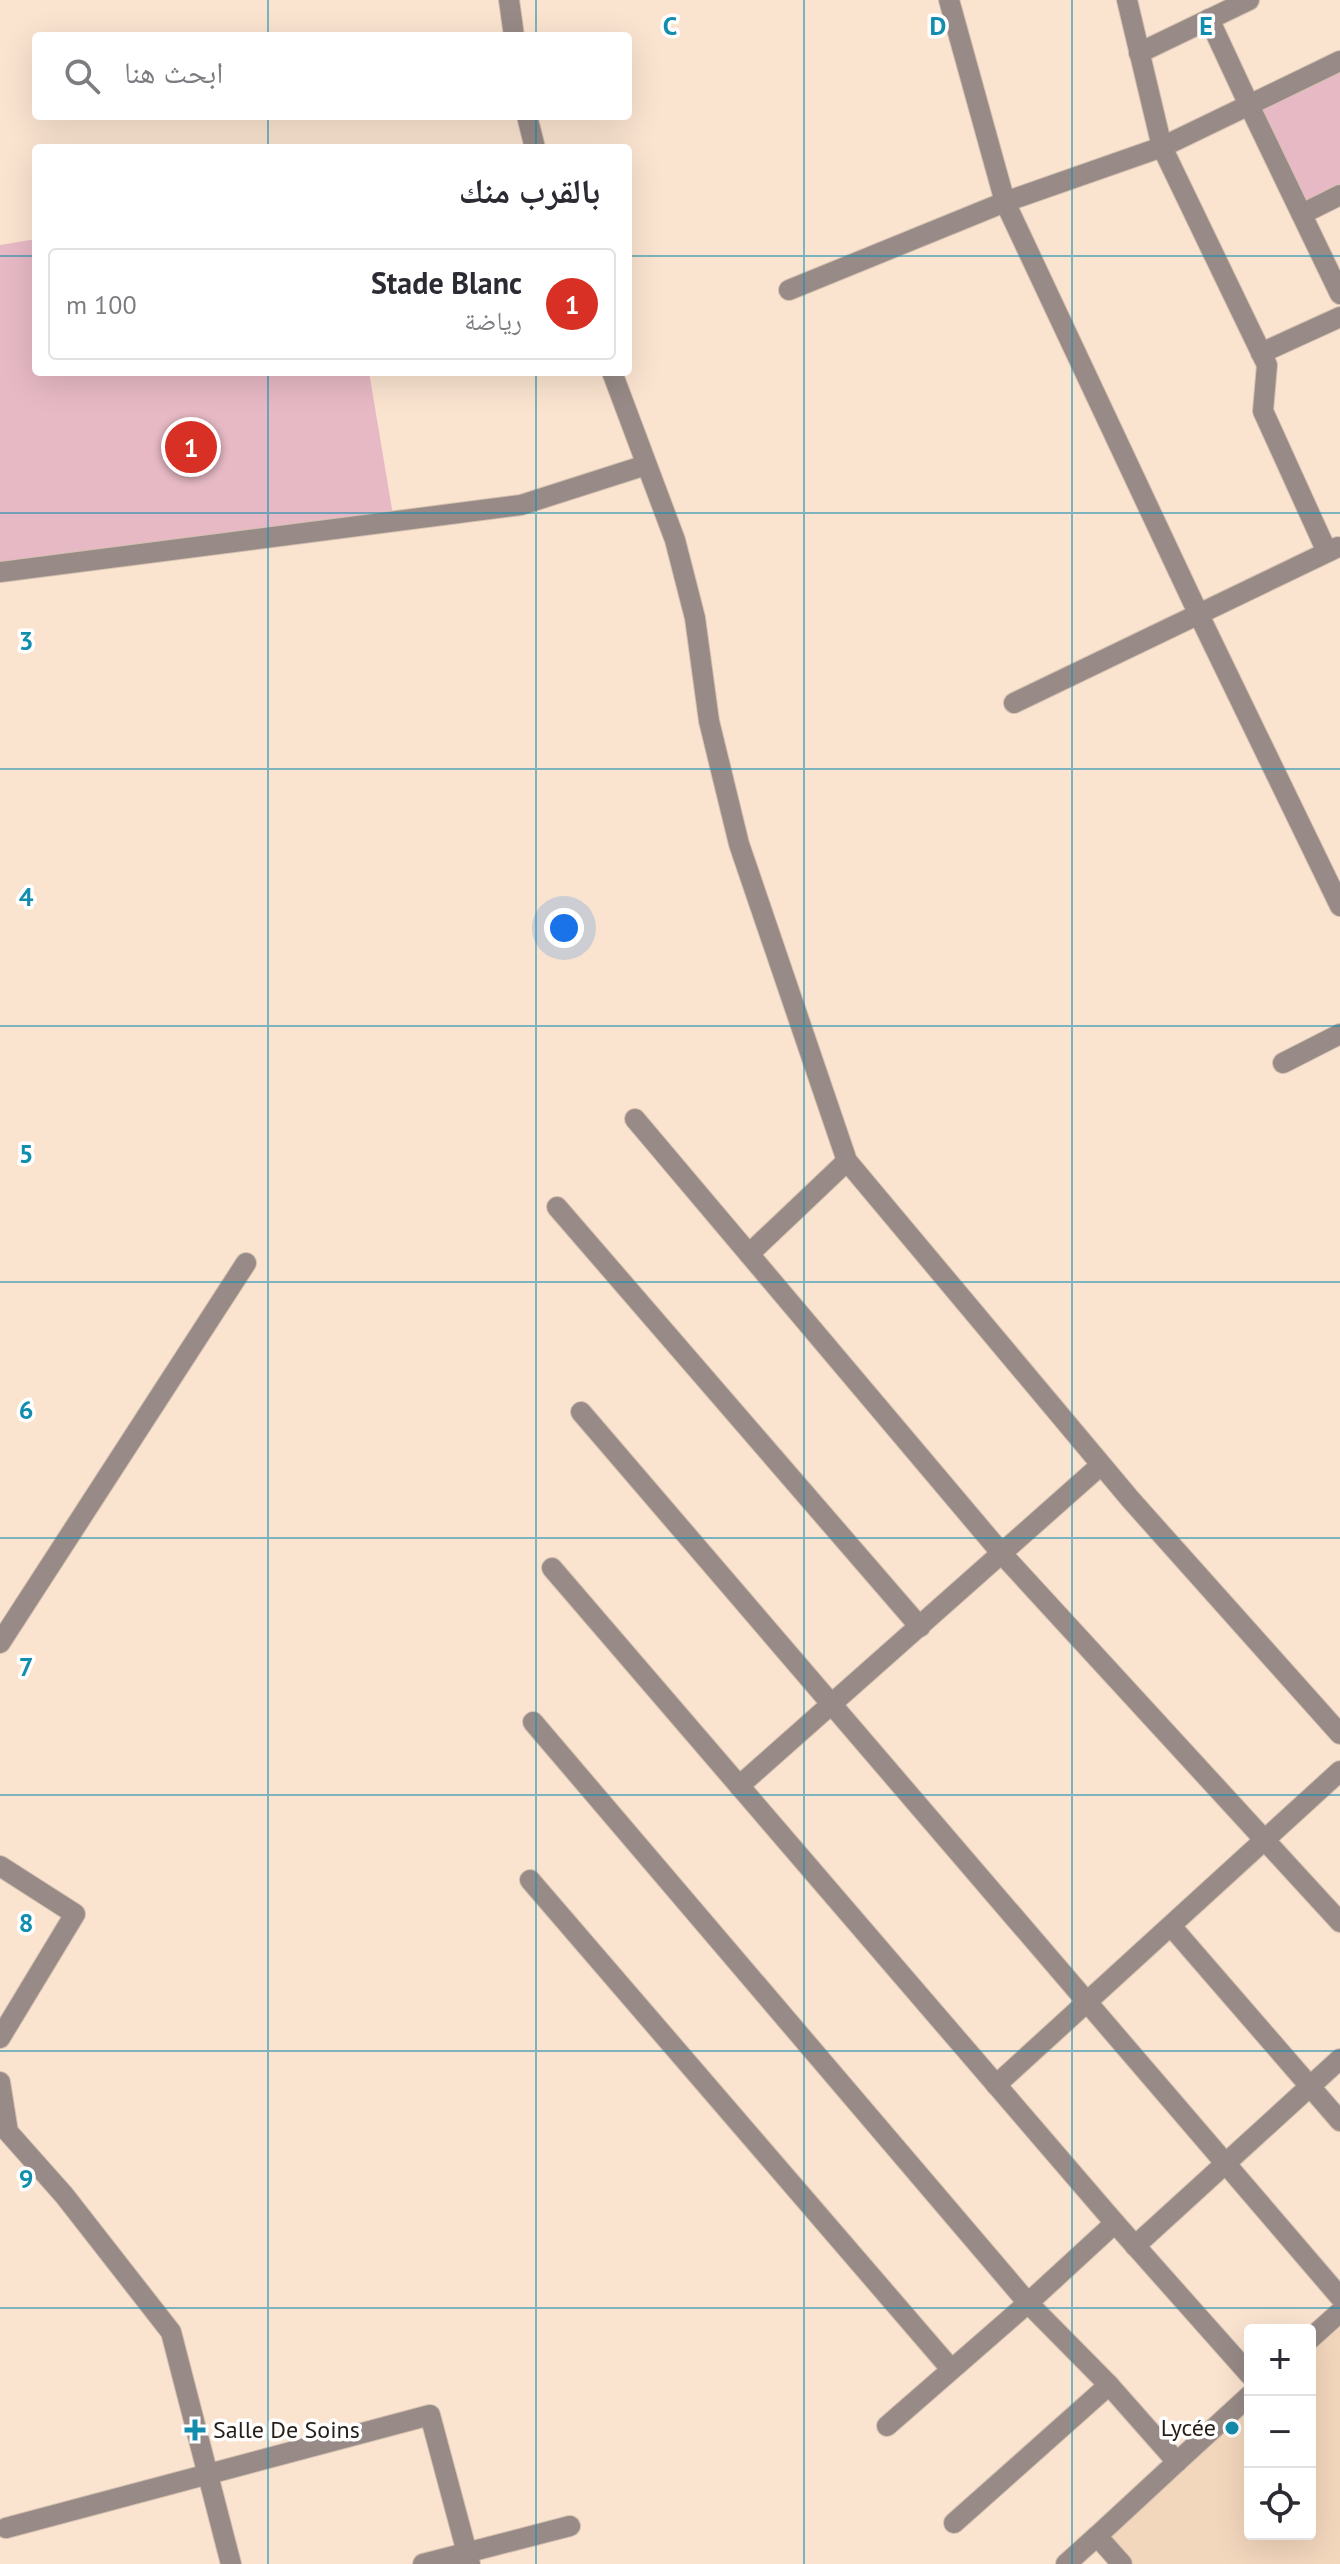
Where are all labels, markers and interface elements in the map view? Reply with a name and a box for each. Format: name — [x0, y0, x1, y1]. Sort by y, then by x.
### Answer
text: C — [663, 9, 677, 42]
text: D — [930, 9, 946, 42]
text: E — [1199, 9, 1213, 42]
search box — [32, 32, 632, 120]
text: ابحث هنا — [124, 52, 223, 91]
icon: search — [60, 54, 104, 98]
text: بالقرب منك — [459, 168, 600, 212]
text: Stade Blanc — [371, 263, 522, 302]
text: 100 m — [66, 288, 137, 321]
text: 1 — [565, 288, 579, 321]
text: رياضة — [464, 304, 522, 337]
pin: 1 — [165, 417, 217, 477]
text: 3 — [19, 624, 33, 657]
text: 4 — [19, 880, 34, 913]
your location — [544, 908, 584, 948]
text: 5 — [19, 1137, 33, 1170]
text: 6 — [19, 1393, 33, 1426]
text: 7 — [19, 1650, 33, 1683]
text: 8 — [19, 1906, 33, 1939]
text: 9 — [19, 2162, 33, 2195]
map controls — [1244, 2324, 1316, 2540]
button: + — [1244, 2324, 1316, 2396]
button: − — [1244, 2396, 1316, 2468]
place label: Lycée — [1161, 2412, 1216, 2443]
place label: Salle De Soins — [213, 2414, 360, 2445]
marker: Salle De Soins — [184, 2419, 206, 2441]
marker: Lycée — [1223, 2419, 1241, 2437]
button: locate — [1244, 2468, 1316, 2540]

